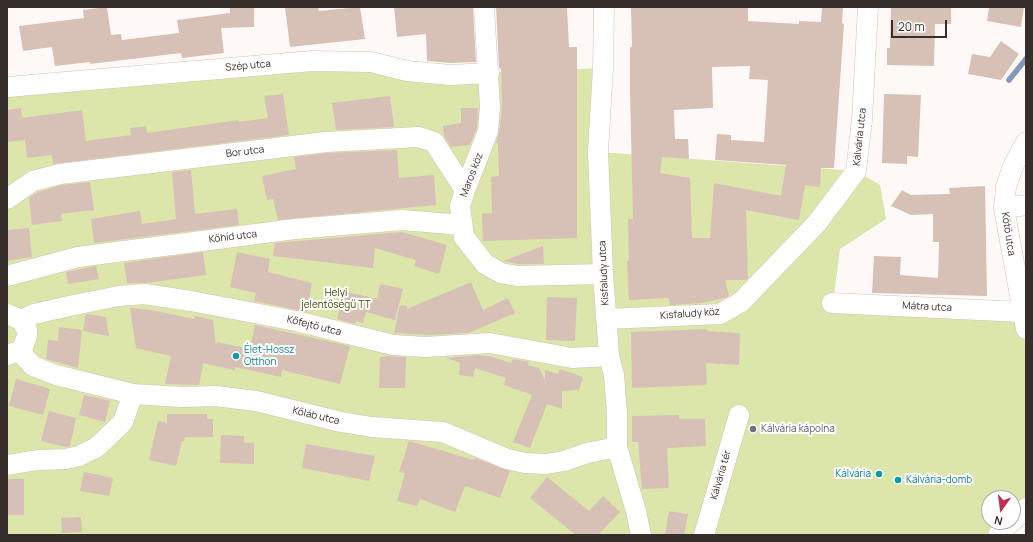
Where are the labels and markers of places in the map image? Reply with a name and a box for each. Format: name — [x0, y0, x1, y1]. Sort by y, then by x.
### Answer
place label: Élet-Hossz Otthon — [244, 344, 295, 368]
marker: Élet-Hossz Otthon — [231, 351, 241, 361]
place label: Kálvária kápolna — [761, 423, 835, 435]
marker: Kálvária kápolna — [748, 424, 758, 434]
place label: Kálvária — [835, 468, 871, 480]
marker: Kálvária — [874, 469, 884, 479]
place label: Kálvária-domb — [906, 474, 972, 486]
marker: Kálvária-domb — [893, 475, 903, 485]

